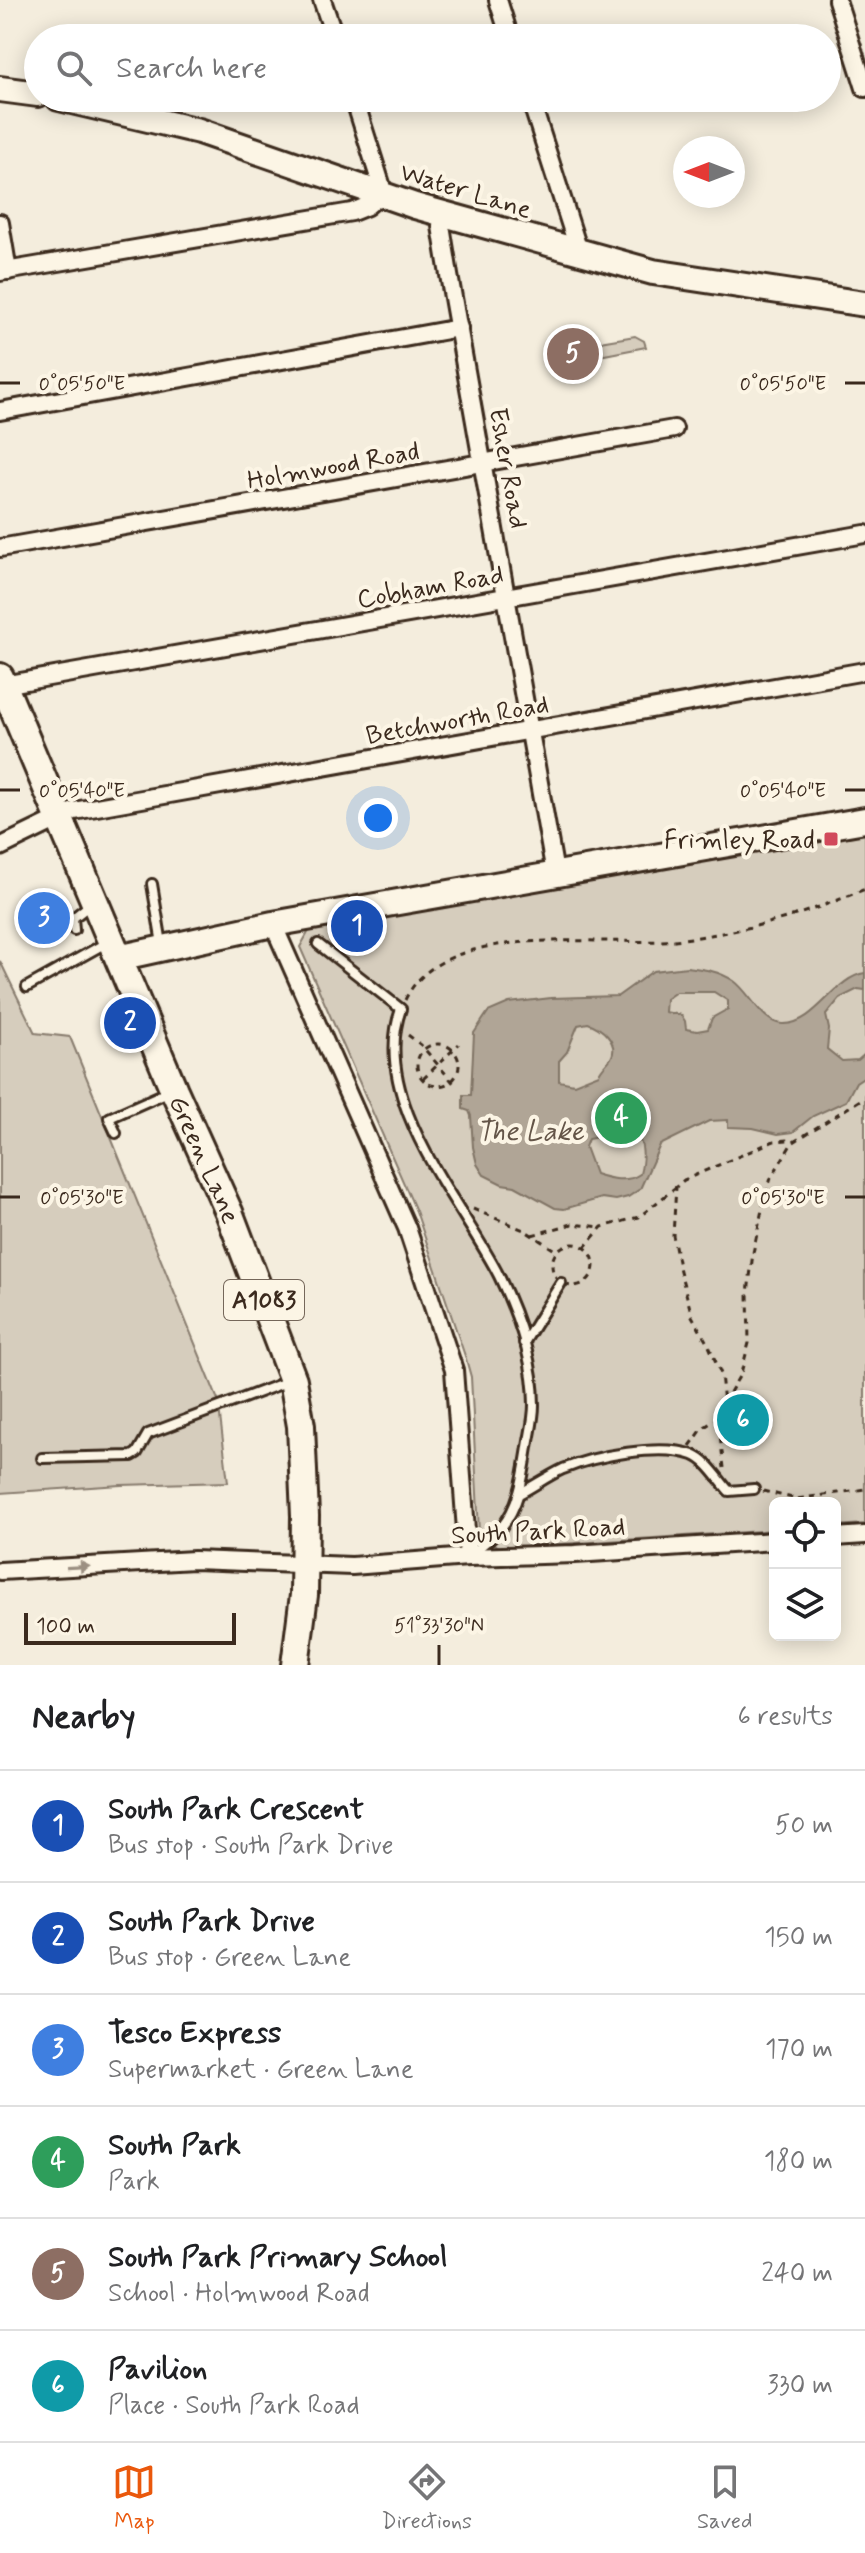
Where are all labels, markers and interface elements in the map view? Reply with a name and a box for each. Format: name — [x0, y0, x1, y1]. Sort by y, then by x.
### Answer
search box — [24, 24, 841, 112]
icon: search — [52, 46, 96, 90]
text: Search here — [116, 49, 267, 88]
north arrow — [673, 136, 745, 208]
street label: Water Lane — [396, 156, 535, 228]
pin: 5 — [547, 324, 599, 384]
text: 0°05'50"E — [39, 371, 125, 398]
text: 0°05'50"E — [740, 371, 826, 398]
street label: Esher Road — [480, 405, 534, 531]
street label: Holmwood Road — [245, 435, 422, 499]
street label: Cobham Road — [354, 558, 506, 618]
street label: Betchworth Road — [363, 688, 551, 754]
text: 0°05'40"E — [39, 778, 125, 805]
text: 0°05'40"E — [740, 778, 826, 805]
your location — [358, 798, 398, 838]
place label: Frimley Road — [664, 824, 815, 858]
marker: Frimley Road — [822, 830, 840, 848]
pin: 3 — [18, 888, 70, 948]
pin: 1 — [331, 896, 383, 956]
pin: 2 — [104, 993, 156, 1053]
pin: 4 — [595, 1088, 647, 1148]
street label: Green Lane — [160, 1090, 247, 1229]
water label: The Lake — [476, 1114, 585, 1151]
text: 0°05'30"E — [40, 1185, 124, 1212]
text: 0°05'30"E — [741, 1185, 825, 1212]
road number: A1083 — [224, 1280, 304, 1320]
pin: 6 — [717, 1390, 769, 1450]
map controls — [769, 1497, 841, 1641]
button: locate — [769, 1497, 841, 1569]
street label: South Park Road — [450, 1510, 626, 1554]
one-way arrow — [66, 1560, 91, 1573]
button: layers — [769, 1569, 841, 1641]
scale bar — [24, 1609, 236, 1645]
text: 100 m — [36, 1613, 95, 1641]
text: 51°33'30"N — [394, 1613, 484, 1640]
text: Nearby — [32, 1695, 136, 1740]
text: 6 results — [738, 1700, 833, 1734]
text: South Park Crescent — [108, 1790, 364, 1829]
text: 1 — [52, 1809, 64, 1843]
text: 50 m — [775, 1809, 833, 1843]
text: Bus stop · South Park Drive — [108, 1829, 393, 1863]
text: South Park Drive — [108, 1902, 315, 1941]
text: 2 — [52, 1921, 64, 1955]
text: 150 m — [764, 1921, 833, 1955]
text: Bus stop · Green Lane — [108, 1941, 351, 1975]
text: Tesco Express — [108, 2014, 281, 2053]
text: 3 — [52, 2033, 64, 2067]
text: 170 m — [765, 2033, 833, 2067]
text: Supermarket · Green Lane — [108, 2053, 413, 2087]
text: South Park — [108, 2126, 241, 2165]
text: 4 — [50, 2145, 66, 2179]
text: 180 m — [764, 2145, 833, 2179]
text: Park — [108, 2165, 160, 2199]
text: South Park Primary School — [108, 2238, 447, 2277]
text: 5 — [50, 2257, 66, 2291]
text: 240 m — [761, 2257, 833, 2291]
text: School · Holmwood Road — [108, 2277, 370, 2311]
text: Pavilion — [108, 2350, 207, 2389]
text: 6 — [51, 2369, 65, 2403]
text: 330 m — [767, 2369, 833, 2403]
text: Place · South Park Road — [108, 2389, 360, 2423]
tab: Map — [112, 2460, 156, 2536]
tab: Directions — [381, 2460, 472, 2536]
tab: Saved — [697, 2460, 752, 2536]

